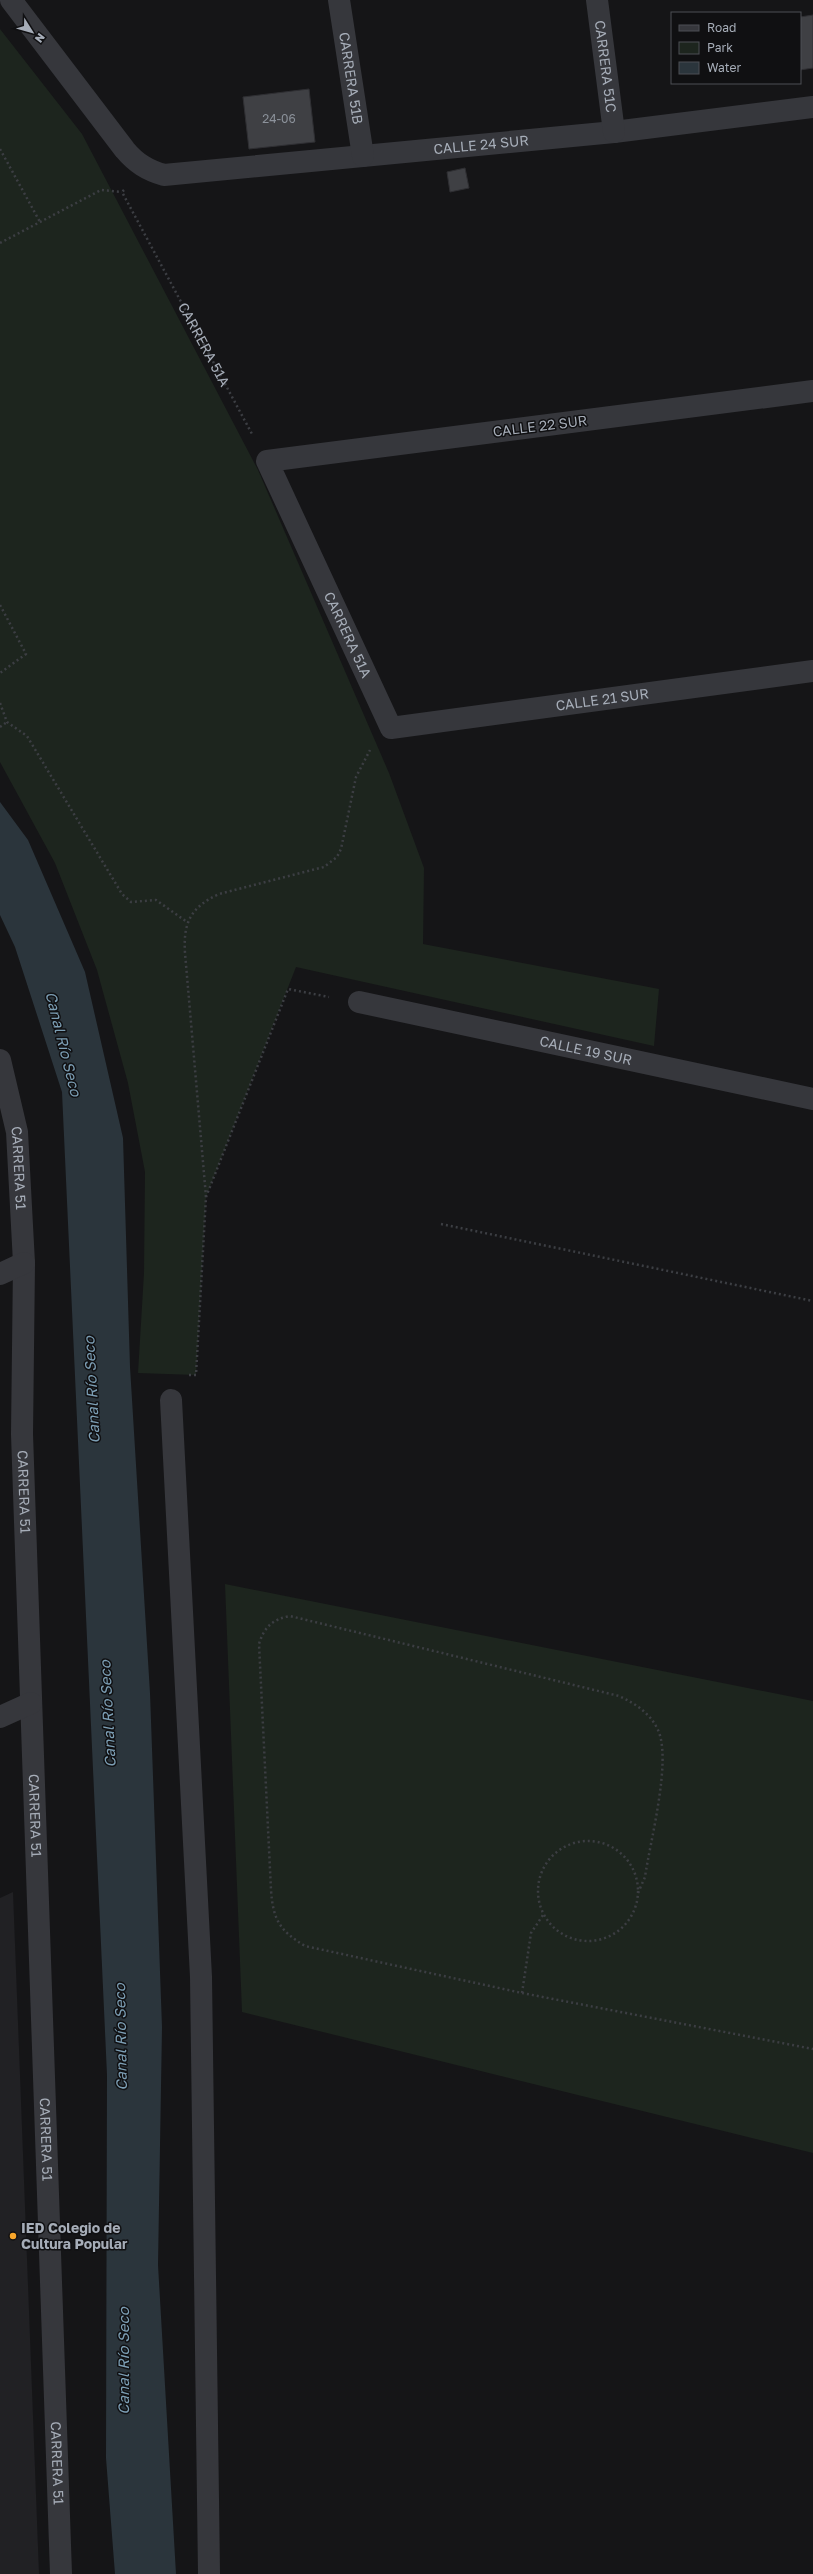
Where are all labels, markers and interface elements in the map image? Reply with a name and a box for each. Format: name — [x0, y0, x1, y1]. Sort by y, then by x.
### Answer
north arrow — [12, 12, 52, 52]
legend — [671, 12, 801, 84]
street label: CARRERA 51C — [592, 19, 620, 114]
text: Road — [707, 20, 736, 35]
text: N — [33, 31, 48, 46]
street label: CARRERA 51B — [336, 31, 367, 125]
text: Park — [707, 40, 733, 55]
text: Water — [707, 60, 741, 75]
house number: 24-06 — [262, 111, 296, 126]
street label: CALLE 24 SUR — [433, 131, 529, 157]
street label: CARRERA 51A — [175, 299, 234, 390]
street label: CALLE 22 SUR — [492, 411, 588, 440]
street label: CARRERA 51A — [321, 589, 376, 681]
street label: CALLE 21 SUR — [555, 684, 650, 714]
water label: Canal Río Seco — [42, 989, 86, 1099]
street label: CALLE 19 SUR — [538, 1032, 634, 1068]
street label: CARRERA 51 — [8, 1124, 30, 1210]
water label: Canal Río Seco — [79, 1335, 103, 1444]
street label: CARRERA 51 — [15, 1450, 34, 1534]
water label: Canal Río Seco — [95, 1659, 119, 1768]
street label: CARRERA 51 — [26, 1774, 45, 1858]
water label: Canal Río Seco — [110, 1982, 130, 2091]
street label: CARRERA 51 — [37, 2097, 57, 2182]
place label: IED Colegio de Cultura Popular — [21, 2219, 128, 2252]
marker: IED Colegio de Cultura Popular — [8, 2231, 18, 2241]
water label: Canal Río Seco — [114, 2306, 132, 2415]
street label: CARRERA 51 — [48, 2421, 68, 2505]

